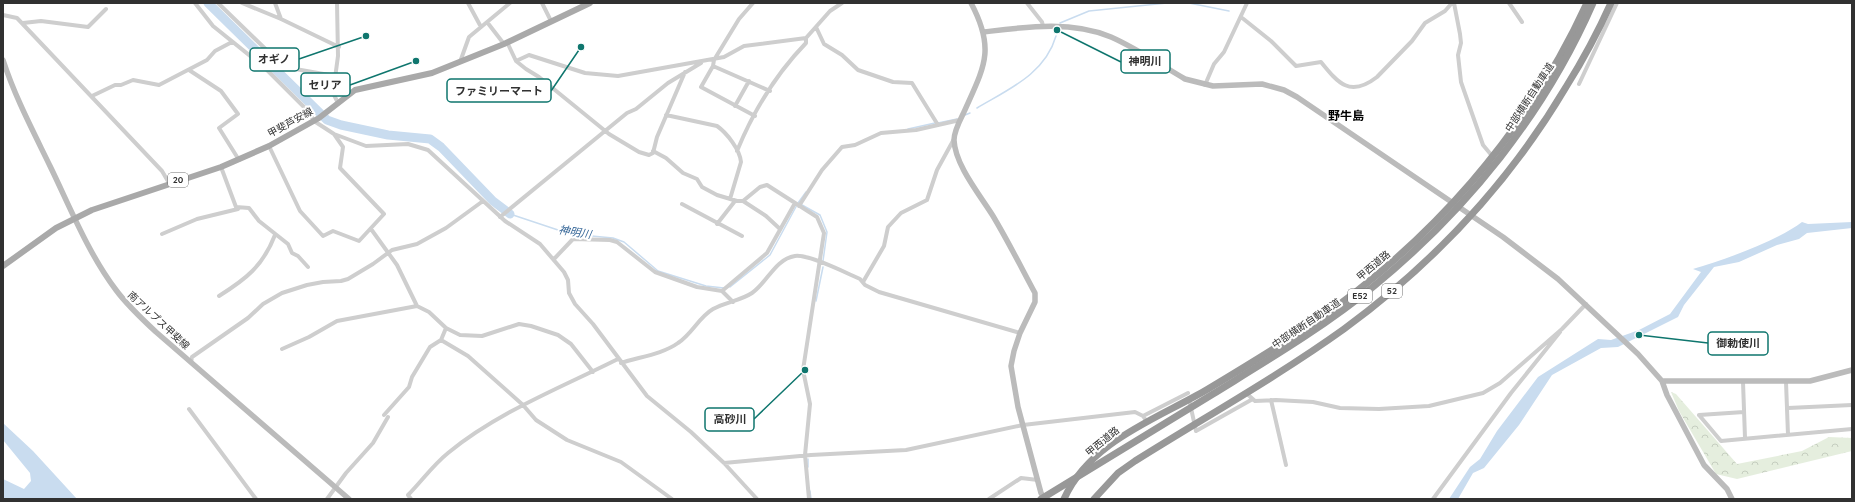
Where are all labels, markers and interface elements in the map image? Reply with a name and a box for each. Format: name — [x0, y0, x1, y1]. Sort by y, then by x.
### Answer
callout: オギノ — [250, 48, 299, 71]
callout: 神明川 — [1121, 50, 1170, 73]
text: オギノ — [258, 52, 290, 66]
text: 神明川 — [1129, 54, 1162, 68]
street label: 中部横断自動車道 — [1502, 60, 1557, 134]
callout: セリア — [301, 73, 350, 96]
text: セリア — [309, 78, 342, 92]
callout: ファミリーマート — [447, 79, 551, 102]
text: ファミリーマート — [455, 84, 543, 98]
street label: 甲斐芦安線 — [265, 105, 315, 140]
district label: 野牛島 — [1328, 108, 1364, 123]
road number: 20 — [168, 173, 188, 187]
water label: 神明川 — [558, 223, 593, 242]
street label: 甲西道路 — [1354, 248, 1393, 283]
road number: 52 — [1382, 284, 1402, 298]
street label: 南アルプス甲斐線 — [125, 288, 192, 352]
road number: E52 — [1348, 289, 1372, 303]
street label: 中部横断自動車道 — [1269, 296, 1343, 351]
callout: 御勅使川 — [1708, 332, 1768, 355]
text: 御勅使川 — [1716, 336, 1760, 350]
callout: 高砂川 — [705, 408, 754, 431]
text: 高砂川 — [714, 412, 747, 426]
street label: 甲西道路 — [1083, 424, 1122, 459]

